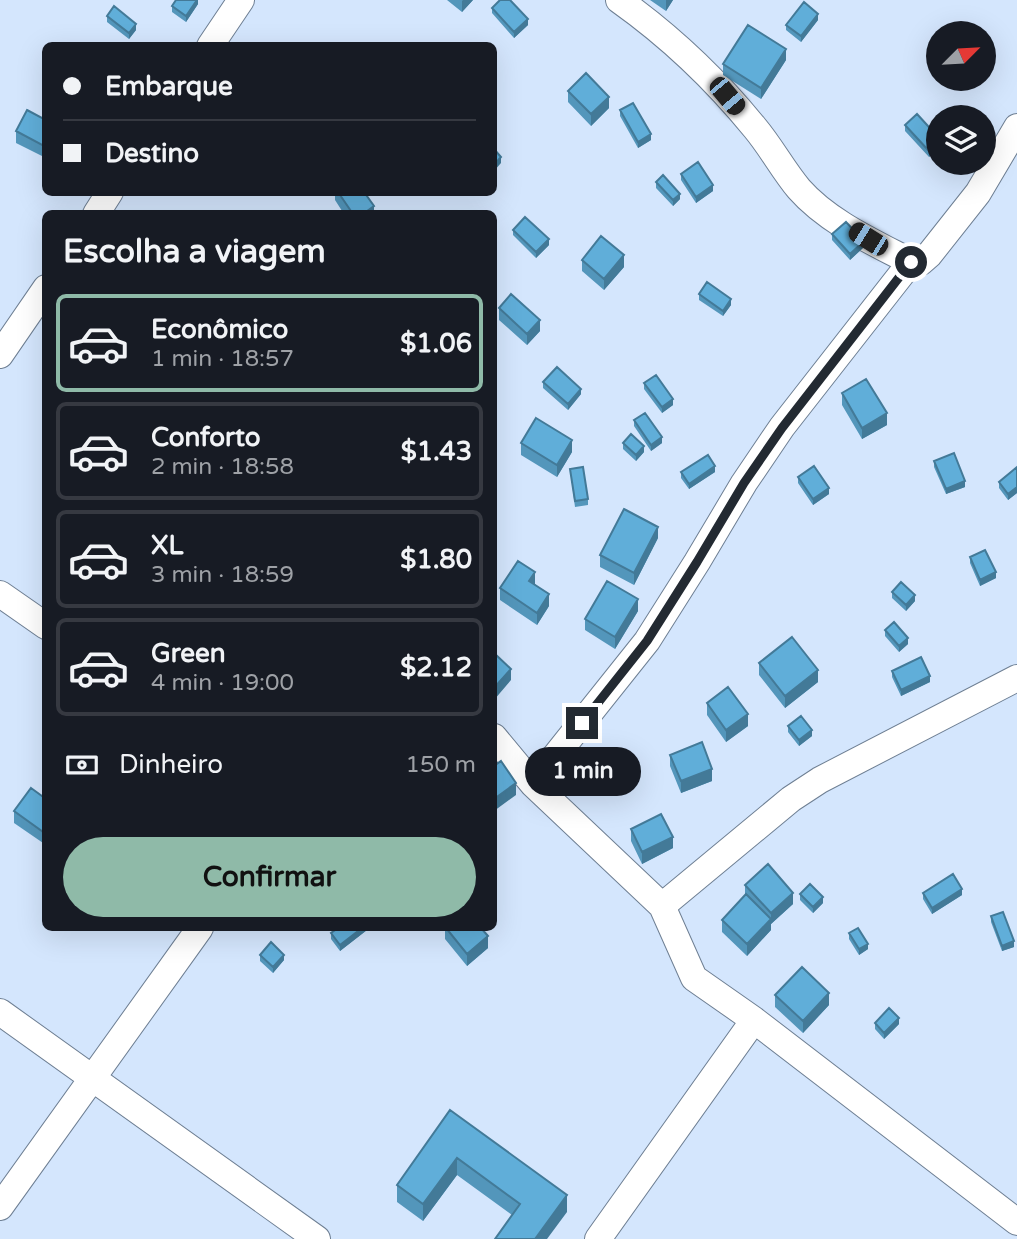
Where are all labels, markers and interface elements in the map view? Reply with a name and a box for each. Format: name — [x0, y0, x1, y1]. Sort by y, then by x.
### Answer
north arrow — [926, 21, 996, 91]
map controls — [926, 21, 996, 175]
text: Embarque — [105, 71, 233, 102]
car — [706, 73, 749, 119]
button: layers — [926, 105, 996, 175]
text: Destino — [105, 138, 199, 169]
car — [845, 219, 892, 259]
text: Escolha a viagem — [63, 233, 326, 271]
route start — [895, 246, 927, 278]
icon: car — [67, 312, 130, 375]
text: Econômico — [151, 314, 288, 345]
text: $1.06 — [400, 328, 472, 359]
text: 1 min · 18:57 — [151, 345, 294, 373]
icon: car — [67, 420, 130, 483]
text: Conforto — [151, 422, 260, 453]
text: $1.43 — [401, 436, 472, 467]
text: 2 min · 18:58 — [151, 453, 294, 481]
icon: car — [67, 528, 130, 591]
text: XL — [151, 530, 183, 561]
text: $1.80 — [400, 544, 472, 575]
text: 3 min · 18:59 — [151, 561, 294, 589]
icon: car — [67, 636, 130, 699]
text: Green — [151, 638, 226, 669]
text: $2.12 — [400, 652, 472, 683]
text: 4 min · 19:00 — [151, 669, 294, 697]
route end — [566, 707, 598, 739]
icon: cash — [63, 746, 101, 784]
callout: 1 min — [524, 748, 640, 796]
text: Dinheiro — [119, 749, 223, 780]
text: 150 m — [406, 751, 476, 779]
text: 1 min — [552, 757, 614, 785]
button: Confirmar — [63, 837, 476, 917]

